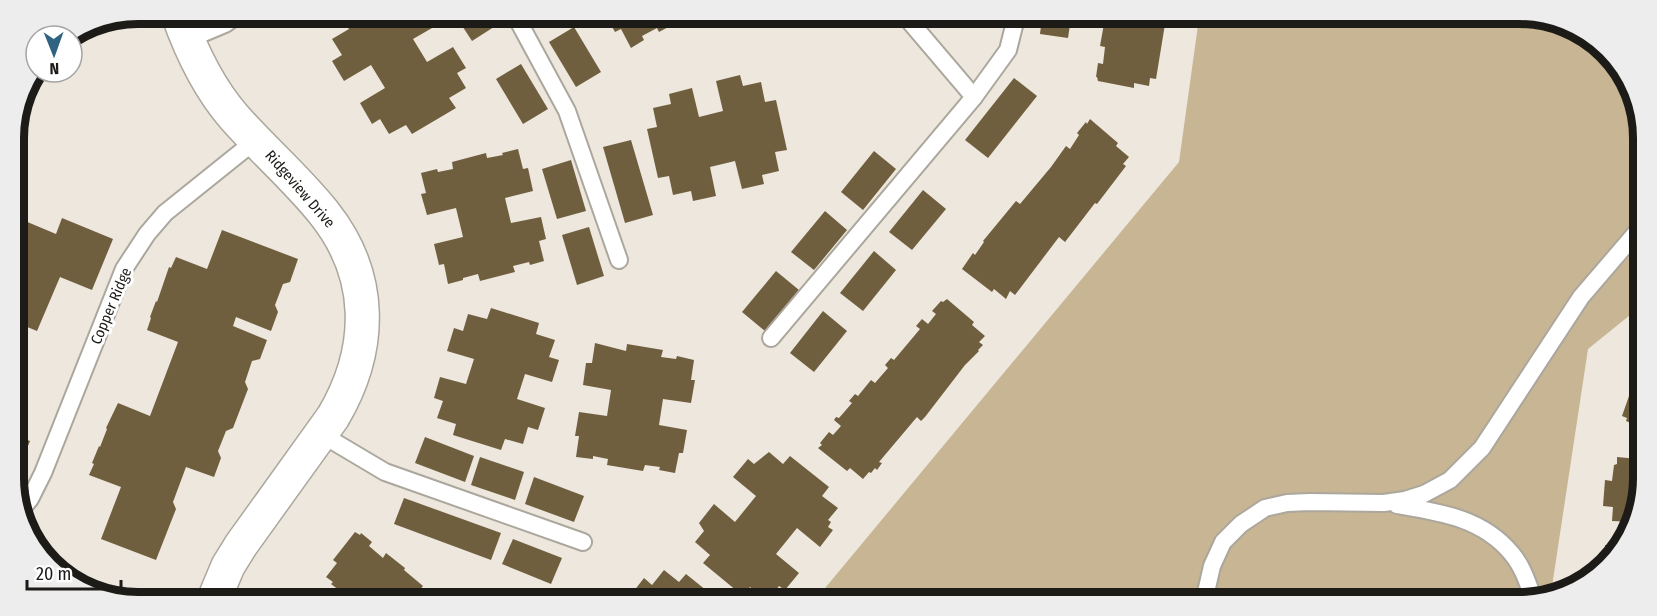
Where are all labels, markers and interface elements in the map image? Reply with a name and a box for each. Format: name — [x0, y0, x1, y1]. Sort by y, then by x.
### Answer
north arrow — [24, 24, 84, 84]
text: N — [49, 59, 59, 78]
street label: Ridgeview Drive — [261, 146, 339, 232]
street label: Copper Ridge — [87, 265, 135, 347]
scale bar — [27, 553, 122, 591]
text: 20 m — [36, 563, 71, 585]

